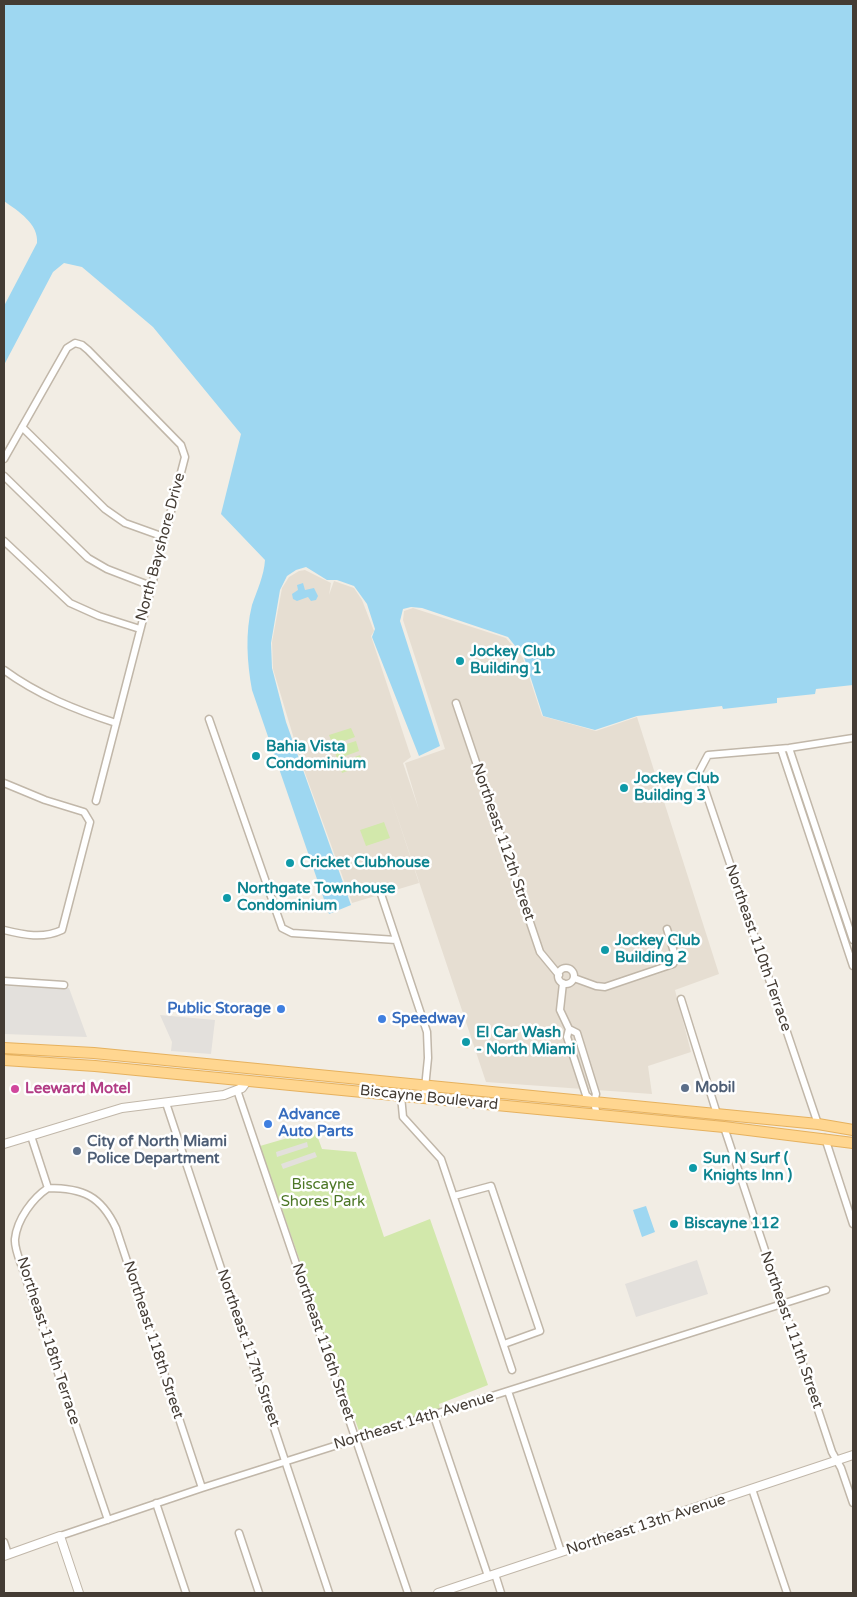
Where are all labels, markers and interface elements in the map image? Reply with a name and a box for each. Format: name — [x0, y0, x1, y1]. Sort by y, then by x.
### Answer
street label: North Bayshore Drive — [133, 471, 189, 623]
place label: Jockey Club Building 1 — [470, 643, 555, 678]
marker: Jockey Club Building 1 — [454, 655, 466, 667]
place label: Bahia Vista Condominium — [266, 738, 366, 773]
marker: Bahia Vista Condominium — [250, 750, 262, 762]
street label: Northeast 112th Street — [468, 761, 538, 923]
place label: Jockey Club Building 3 — [634, 770, 719, 805]
marker: Jockey Club Building 3 — [618, 782, 630, 794]
place label: Cricket Clubhouse — [300, 854, 430, 872]
marker: Cricket Clubhouse — [284, 857, 296, 869]
street label: Northeast 110th Terrace — [721, 862, 795, 1034]
place label: Northgate Townhouse Condominium — [237, 880, 396, 915]
marker: Northgate Townhouse Condominium — [221, 892, 233, 904]
place label: Jockey Club Building 2 — [615, 932, 700, 967]
marker: Jockey Club Building 2 — [599, 944, 611, 956]
place label: Public Storage — [167, 1000, 271, 1018]
marker: Public Storage — [275, 1003, 287, 1015]
place label: Speedway — [392, 1010, 465, 1028]
marker: Speedway — [376, 1013, 388, 1025]
place label: El Car Wash - North Miami — [476, 1024, 575, 1059]
marker: El Car Wash - North Miami — [460, 1036, 472, 1048]
place label: Mobil — [695, 1079, 735, 1097]
place label: Leeward Motel — [25, 1080, 131, 1098]
street label: Biscayne Boulevard — [359, 1082, 499, 1114]
marker: Mobil — [679, 1082, 691, 1094]
marker: Leeward Motel — [9, 1083, 21, 1095]
place label: Advance Auto Parts — [278, 1106, 354, 1141]
marker: Advance Auto Parts — [262, 1118, 274, 1130]
place label: City of North Miami Police Department — [87, 1133, 227, 1168]
marker: City of North Miami Police Department — [71, 1145, 83, 1157]
place label: Sun N Surf ( Knights Inn ) — [703, 1150, 792, 1185]
marker: Sun N Surf ( Knights Inn ) — [687, 1162, 699, 1174]
park label: Biscayne Shores Park — [281, 1176, 365, 1211]
place label: Biscayne 112 — [684, 1215, 779, 1233]
marker: Biscayne 112 — [668, 1218, 680, 1230]
street label: Northeast 111th Street — [756, 1249, 826, 1411]
street label: Northeast 118th Terrace — [12, 1255, 84, 1427]
street label: Northeast 118th Street — [119, 1259, 187, 1421]
street label: Northeast 116th Street — [288, 1261, 358, 1423]
street label: Northeast 117th Street — [213, 1267, 283, 1429]
street label: Northeast 14th Avenue — [332, 1388, 496, 1454]
street label: Northeast 13th Avenue — [564, 1491, 728, 1559]

